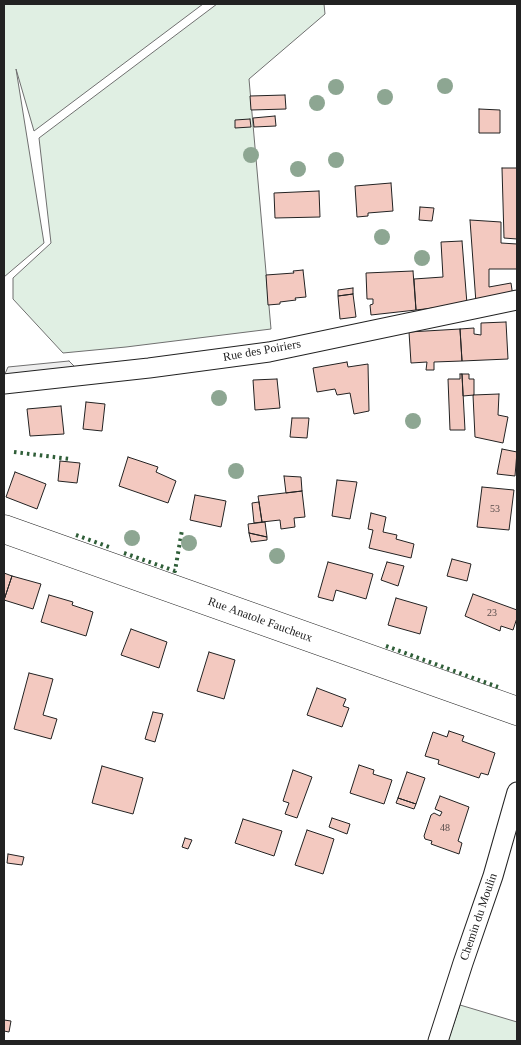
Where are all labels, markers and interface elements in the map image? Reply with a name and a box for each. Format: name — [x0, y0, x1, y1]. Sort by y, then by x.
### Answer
street label: Rue des Poiriers — [222, 337, 302, 365]
house number: 53 — [490, 503, 500, 515]
street label: Rue Anatole Faucheux — [206, 594, 314, 646]
house number: 23 — [487, 607, 497, 619]
house number: 48 — [440, 822, 450, 834]
street label: Chemin du Moulin — [457, 871, 501, 963]

